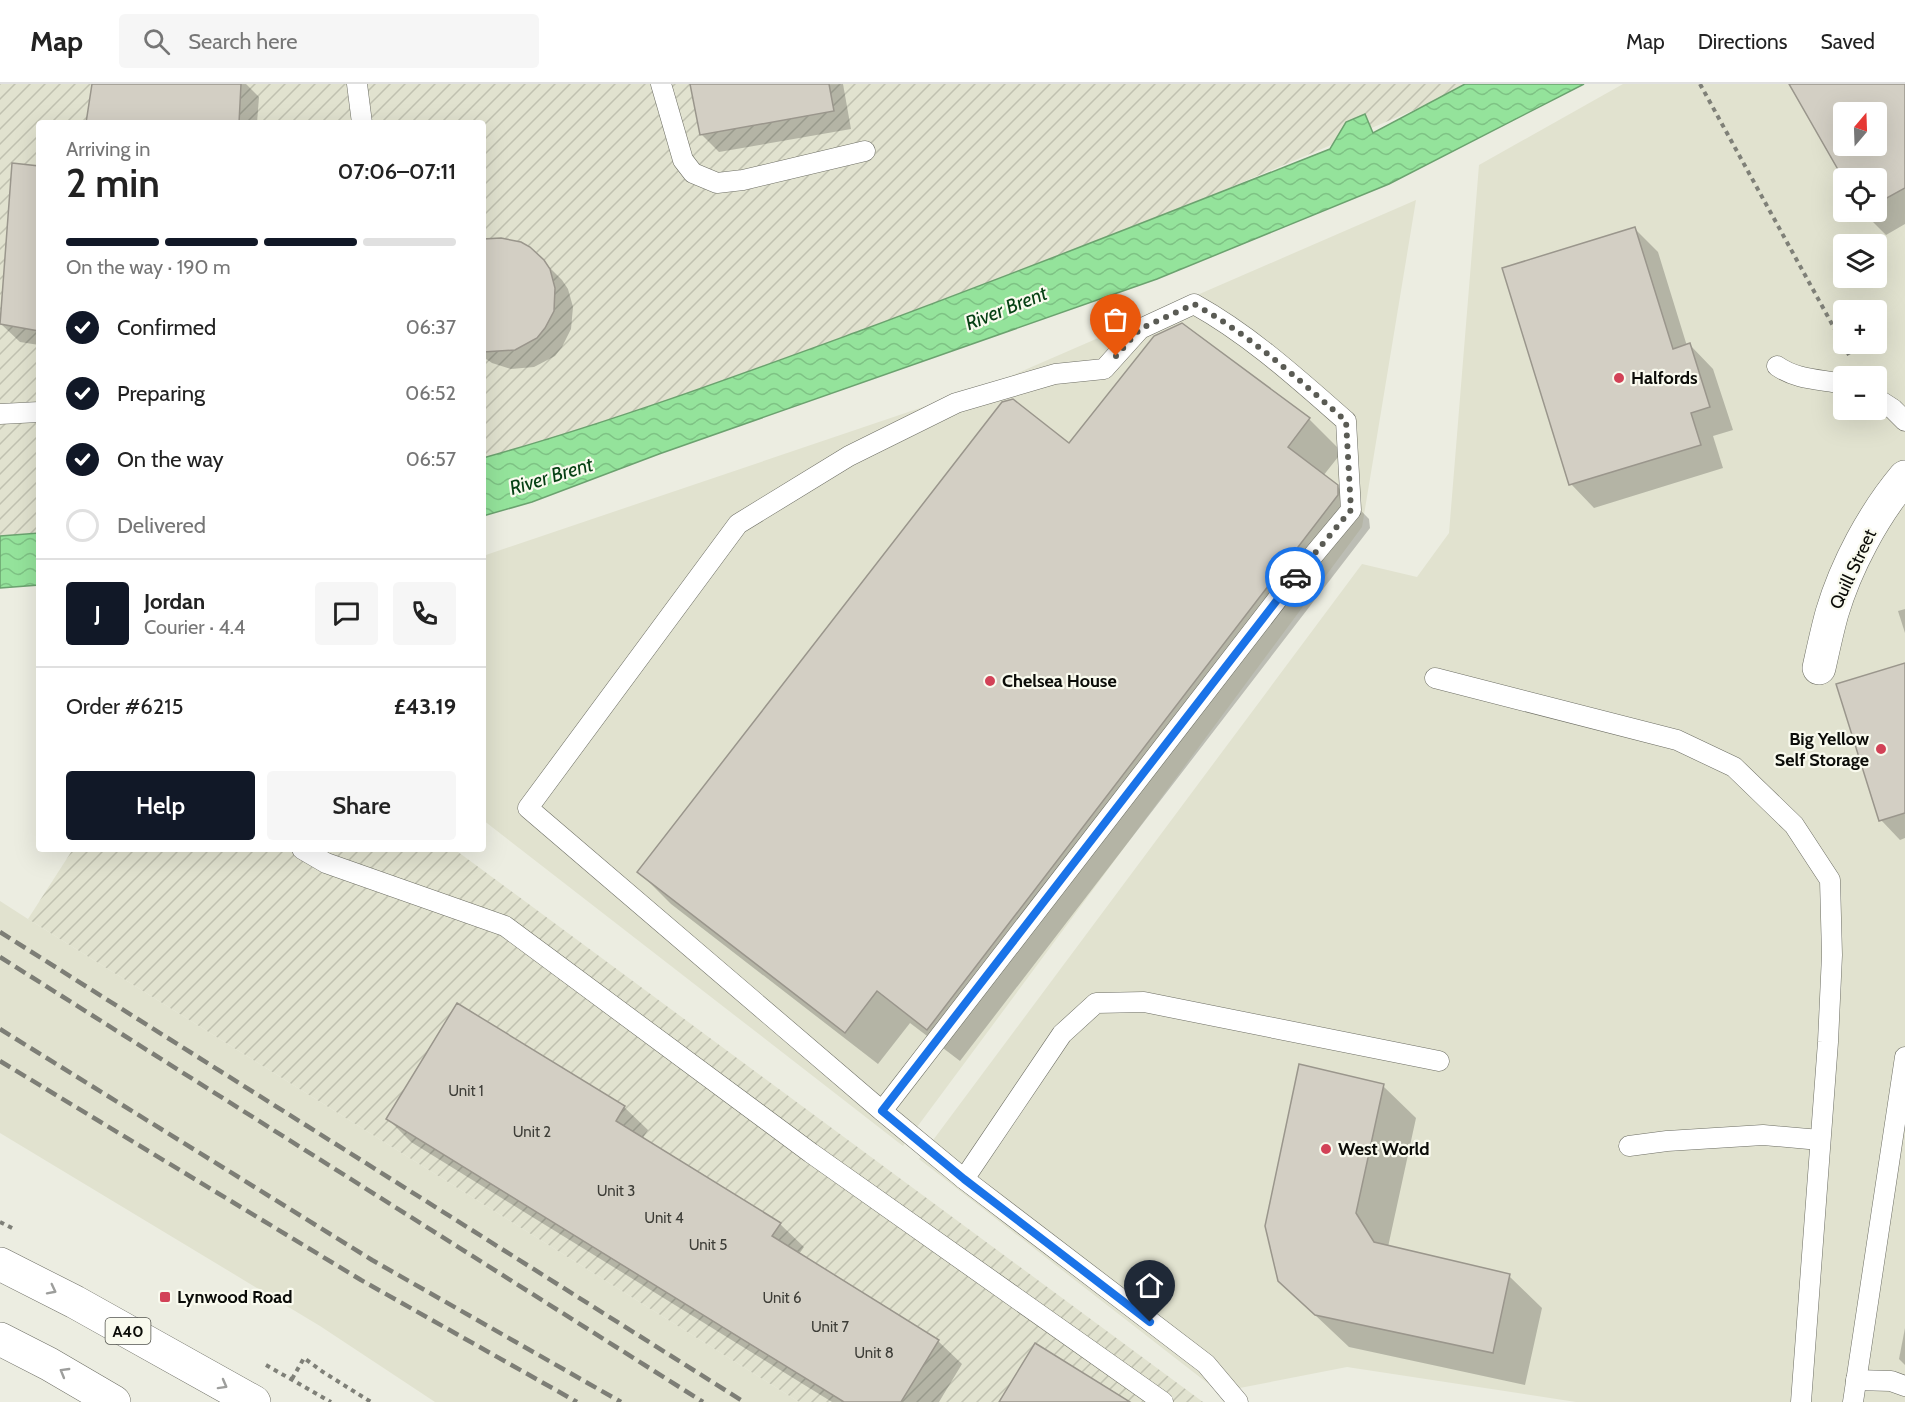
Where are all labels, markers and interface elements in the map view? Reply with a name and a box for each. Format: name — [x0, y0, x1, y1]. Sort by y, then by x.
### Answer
search box — [119, 14, 539, 68]
text: Map — [30, 24, 83, 58]
icon: search — [140, 25, 173, 58]
text: Search here — [188, 28, 297, 55]
text: Map — [1626, 29, 1665, 54]
text: Directions — [1698, 29, 1787, 54]
text: Saved — [1820, 29, 1875, 54]
north arrow — [1833, 102, 1887, 156]
map controls — [1833, 102, 1887, 420]
text: Arriving in — [66, 137, 150, 161]
text: 07:06–07:11 — [338, 158, 456, 185]
text: 2 min — [66, 159, 160, 207]
button: locate — [1833, 168, 1887, 222]
button: layers — [1833, 234, 1887, 288]
text: On the way · 190 m — [66, 255, 231, 279]
water label: River Brent — [962, 280, 1051, 335]
pin — [1090, 294, 1141, 356]
button: + — [1833, 300, 1887, 354]
icon: bag — [1099, 303, 1132, 336]
icon: check — [66, 311, 99, 344]
text: Confirmed — [117, 314, 216, 341]
text: 06:37 — [406, 315, 456, 339]
button: − — [1833, 366, 1887, 420]
place label: Halfords — [1631, 367, 1698, 389]
marker: Halfords — [1612, 371, 1626, 385]
icon: check — [66, 377, 99, 410]
text: Preparing — [117, 380, 205, 407]
text: 06:52 — [405, 381, 456, 405]
icon: check — [66, 443, 99, 476]
text: On the way — [117, 446, 224, 473]
text: 06:57 — [406, 447, 456, 471]
water label: River Brent — [506, 452, 597, 500]
text: Delivered — [117, 512, 206, 539]
street label: Quill Street — [1825, 525, 1881, 613]
courier — [1265, 547, 1325, 607]
icon: car — [1279, 561, 1312, 594]
button: chat — [315, 582, 378, 645]
button: phone — [393, 582, 456, 645]
text: Jordan — [144, 588, 205, 615]
text: J — [94, 600, 101, 627]
text: Courier · 4.4 — [144, 615, 245, 639]
place label: Chelsea House — [1002, 670, 1117, 692]
marker: Chelsea House — [983, 674, 997, 688]
text: Order #6215 — [66, 693, 183, 720]
text: £43.19 — [394, 693, 456, 720]
place label: Big Yellow Self Storage — [1775, 728, 1869, 771]
marker: Big Yellow Self Storage — [1874, 742, 1888, 756]
button: Help — [66, 771, 255, 840]
button: Share — [267, 771, 456, 840]
house number: Unit 1 — [448, 1082, 484, 1100]
house number: Unit 2 — [513, 1123, 551, 1141]
place label: West World — [1338, 1138, 1430, 1160]
marker: West World — [1319, 1142, 1333, 1156]
house number: Unit 3 — [597, 1182, 635, 1200]
house number: Unit 4 — [644, 1209, 684, 1227]
house number: Unit 5 — [689, 1236, 727, 1254]
pin — [1124, 1260, 1175, 1322]
icon: home — [1133, 1269, 1166, 1302]
one-way arrow — [46, 1283, 57, 1295]
place label: Lynwood Road — [177, 1286, 292, 1308]
house number: Unit 6 — [762, 1289, 802, 1307]
marker: Lynwood Road — [158, 1290, 172, 1304]
road number: A40 — [106, 1318, 150, 1344]
house number: Unit 7 — [811, 1318, 850, 1336]
house number: Unit 8 — [854, 1344, 894, 1362]
one-way arrow — [60, 1368, 70, 1380]
one-way arrow — [217, 1377, 227, 1389]

